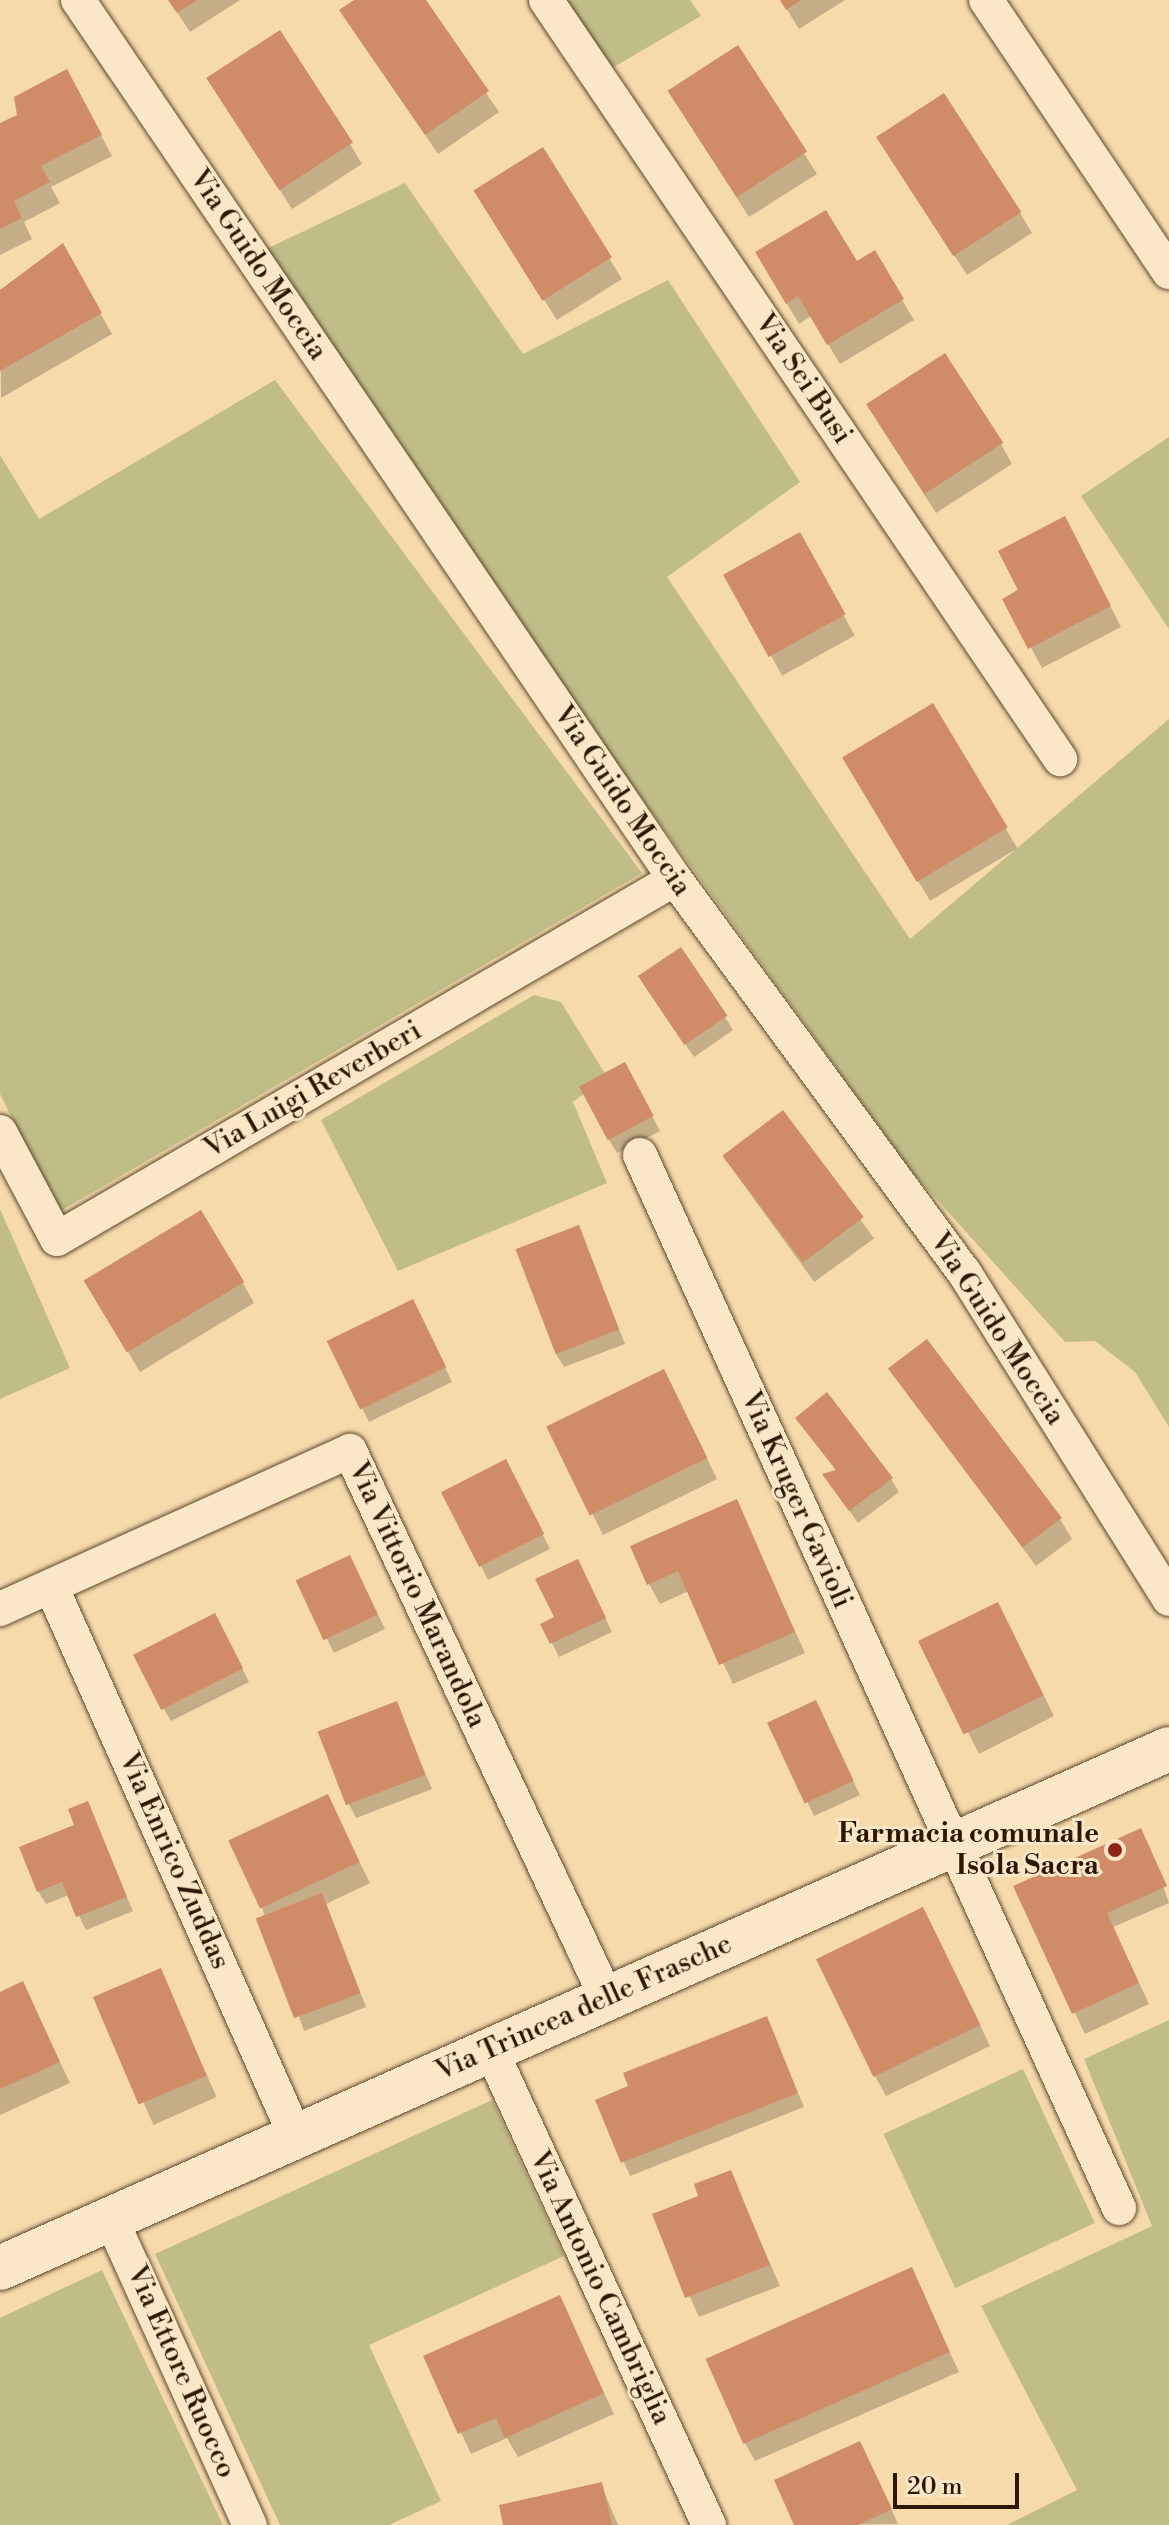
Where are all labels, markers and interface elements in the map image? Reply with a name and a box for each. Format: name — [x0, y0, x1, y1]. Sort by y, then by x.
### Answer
street label: Via Guido Moccia — [182, 163, 334, 367]
street label: Via Sei Busi — [747, 307, 859, 451]
street label: Via Guido Moccia — [546, 699, 698, 903]
street label: Via Luigi Reverberi — [198, 1014, 428, 1166]
street label: Via Guido Moccia — [922, 1226, 1072, 1432]
street label: Via Kruger Gavioli — [733, 1386, 859, 1614]
street label: Via Vittorio Marandola — [341, 1457, 493, 1733]
street label: Via Enrico Zuddas — [111, 1747, 237, 1975]
place label: Farmacia comunale Isola Sacra — [838, 1817, 1099, 1883]
marker: Farmacia comunale Isola Sacra — [1106, 1841, 1124, 1859]
street label: Via Trincea delle Frasche — [431, 1927, 737, 2089]
street label: Via Antonio Cambriglia — [522, 2146, 678, 2430]
street label: Via Ettore Ruocco — [119, 2261, 243, 2483]
scale bar — [897, 2457, 1023, 2507]
text: 20 m — [907, 2472, 963, 2502]

